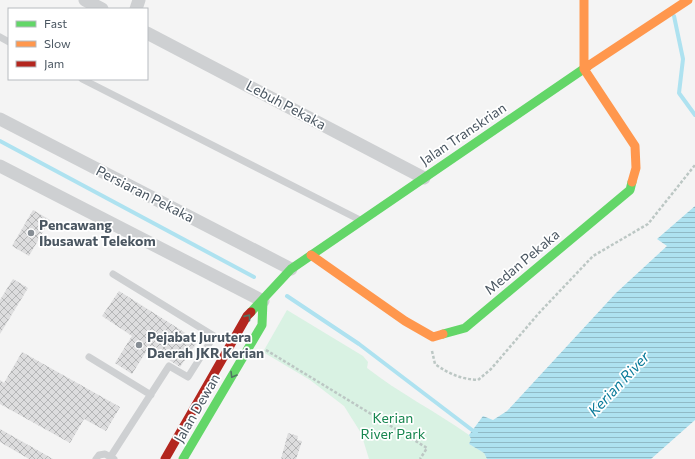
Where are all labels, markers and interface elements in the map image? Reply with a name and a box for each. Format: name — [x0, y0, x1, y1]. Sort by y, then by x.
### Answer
legend — [8, 8, 148, 80]
text: Fast — [44, 16, 67, 30]
text: Slow — [44, 36, 71, 50]
text: Jam — [44, 56, 64, 71]
street label: Lebuh Pekaka — [243, 76, 329, 133]
street label: Jalan Transkrian — [416, 99, 509, 169]
street label: Persiaran Pekaka — [93, 162, 197, 226]
place label: Pencawang Ibusawat Telekom — [39, 216, 156, 249]
street label: Medan Pekaka — [481, 225, 563, 298]
marker: Pencawang Ibusawat Telekom — [26, 228, 36, 238]
one-way arrow — [243, 314, 250, 321]
place label: Pejabat Jurutera Daerah JKR Kerian — [147, 328, 264, 361]
marker: Pejabat Jurutera Daerah JKR Kerian — [134, 340, 144, 350]
water label: Kerian River — [584, 347, 653, 419]
street label: Jalan Dewan — [170, 370, 223, 445]
one-way arrow — [230, 371, 238, 378]
park label: Kerian River Park — [361, 409, 426, 442]

